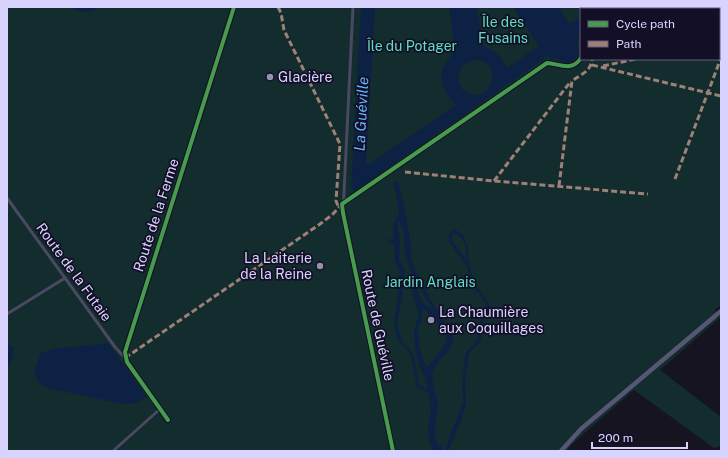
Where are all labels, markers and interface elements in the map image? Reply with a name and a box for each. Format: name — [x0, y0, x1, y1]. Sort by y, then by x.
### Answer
legend — [580, 8, 720, 60]
park label: Île des Fusains — [478, 13, 528, 46]
text: Cycle path — [616, 17, 675, 31]
park label: Île du Potager — [366, 37, 457, 54]
text: Path — [616, 37, 642, 51]
place label: Glacière — [278, 69, 332, 85]
marker: Glacière — [265, 72, 275, 82]
water label: La Guéville — [351, 76, 371, 152]
street label: Route de la Ferme — [130, 156, 182, 274]
street label: Route de la Futaie — [33, 220, 115, 324]
place label: La Laiterie de la Reine — [240, 250, 312, 282]
marker: La Laiterie de la Reine — [315, 261, 325, 271]
street label: Route de Guéville — [358, 268, 398, 382]
park label: Jardin Anglais — [384, 274, 476, 290]
place label: La Chaumière aux Coquillages — [439, 304, 543, 336]
marker: La Chaumière aux Coquillages — [426, 315, 436, 325]
scale bar — [592, 424, 687, 450]
text: 200 m — [598, 431, 633, 445]

